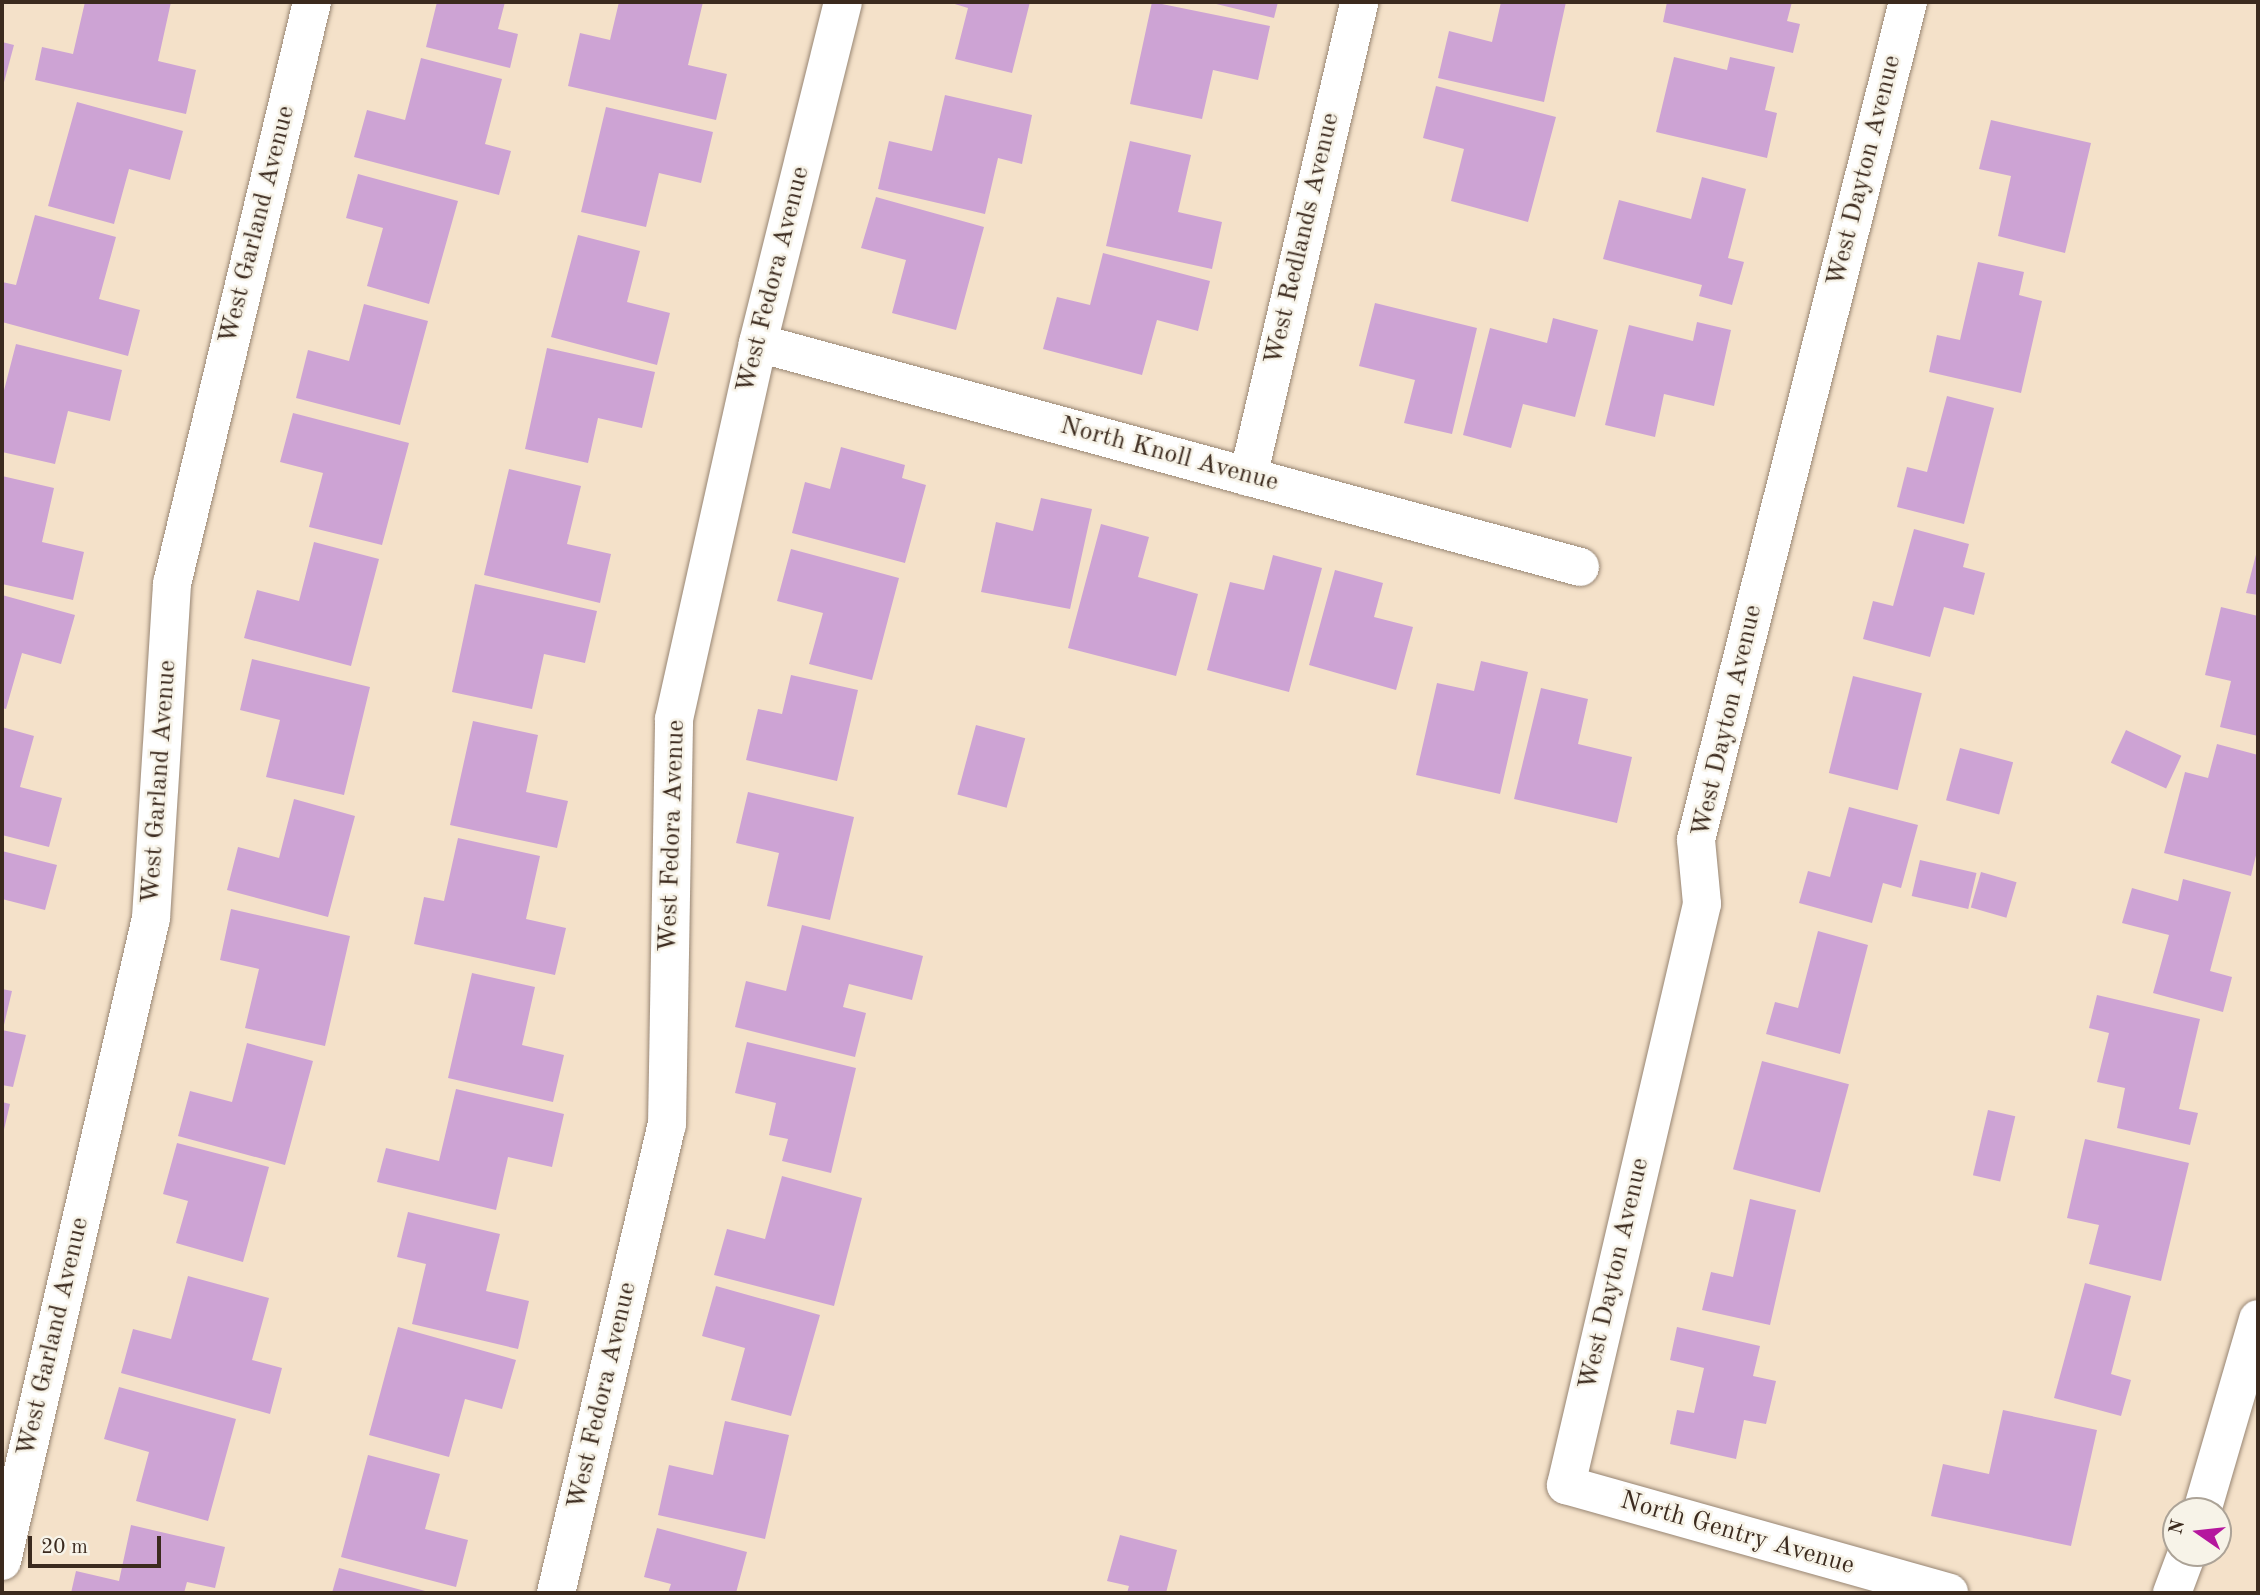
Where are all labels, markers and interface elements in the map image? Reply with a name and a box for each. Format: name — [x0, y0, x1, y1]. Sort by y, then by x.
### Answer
street label: West Dayton Avenue — [1821, 52, 1909, 290]
street label: West Garland Avenue — [213, 103, 303, 347]
street label: West Redlands Avenue — [1259, 110, 1347, 368]
street label: West Fedora Avenue — [731, 163, 817, 397]
street label: North Knoll Avenue — [1056, 411, 1282, 499]
street label: West Dayton Avenue — [1686, 602, 1770, 840]
street label: West Garland Avenue — [136, 659, 184, 905]
street label: West Fedora Avenue — [653, 719, 693, 953]
street label: West Dayton Avenue — [1573, 1155, 1657, 1393]
street label: West Garland Avenue — [11, 1214, 97, 1460]
street label: West Fedora Avenue — [562, 1279, 644, 1513]
street label: North Gentry Avenue — [1616, 1486, 1858, 1582]
north arrow — [2162, 1497, 2232, 1567]
text: N — [2167, 1518, 2189, 1537]
scale bar — [32, 1522, 164, 1566]
text: 20 m — [41, 1537, 88, 1558]

